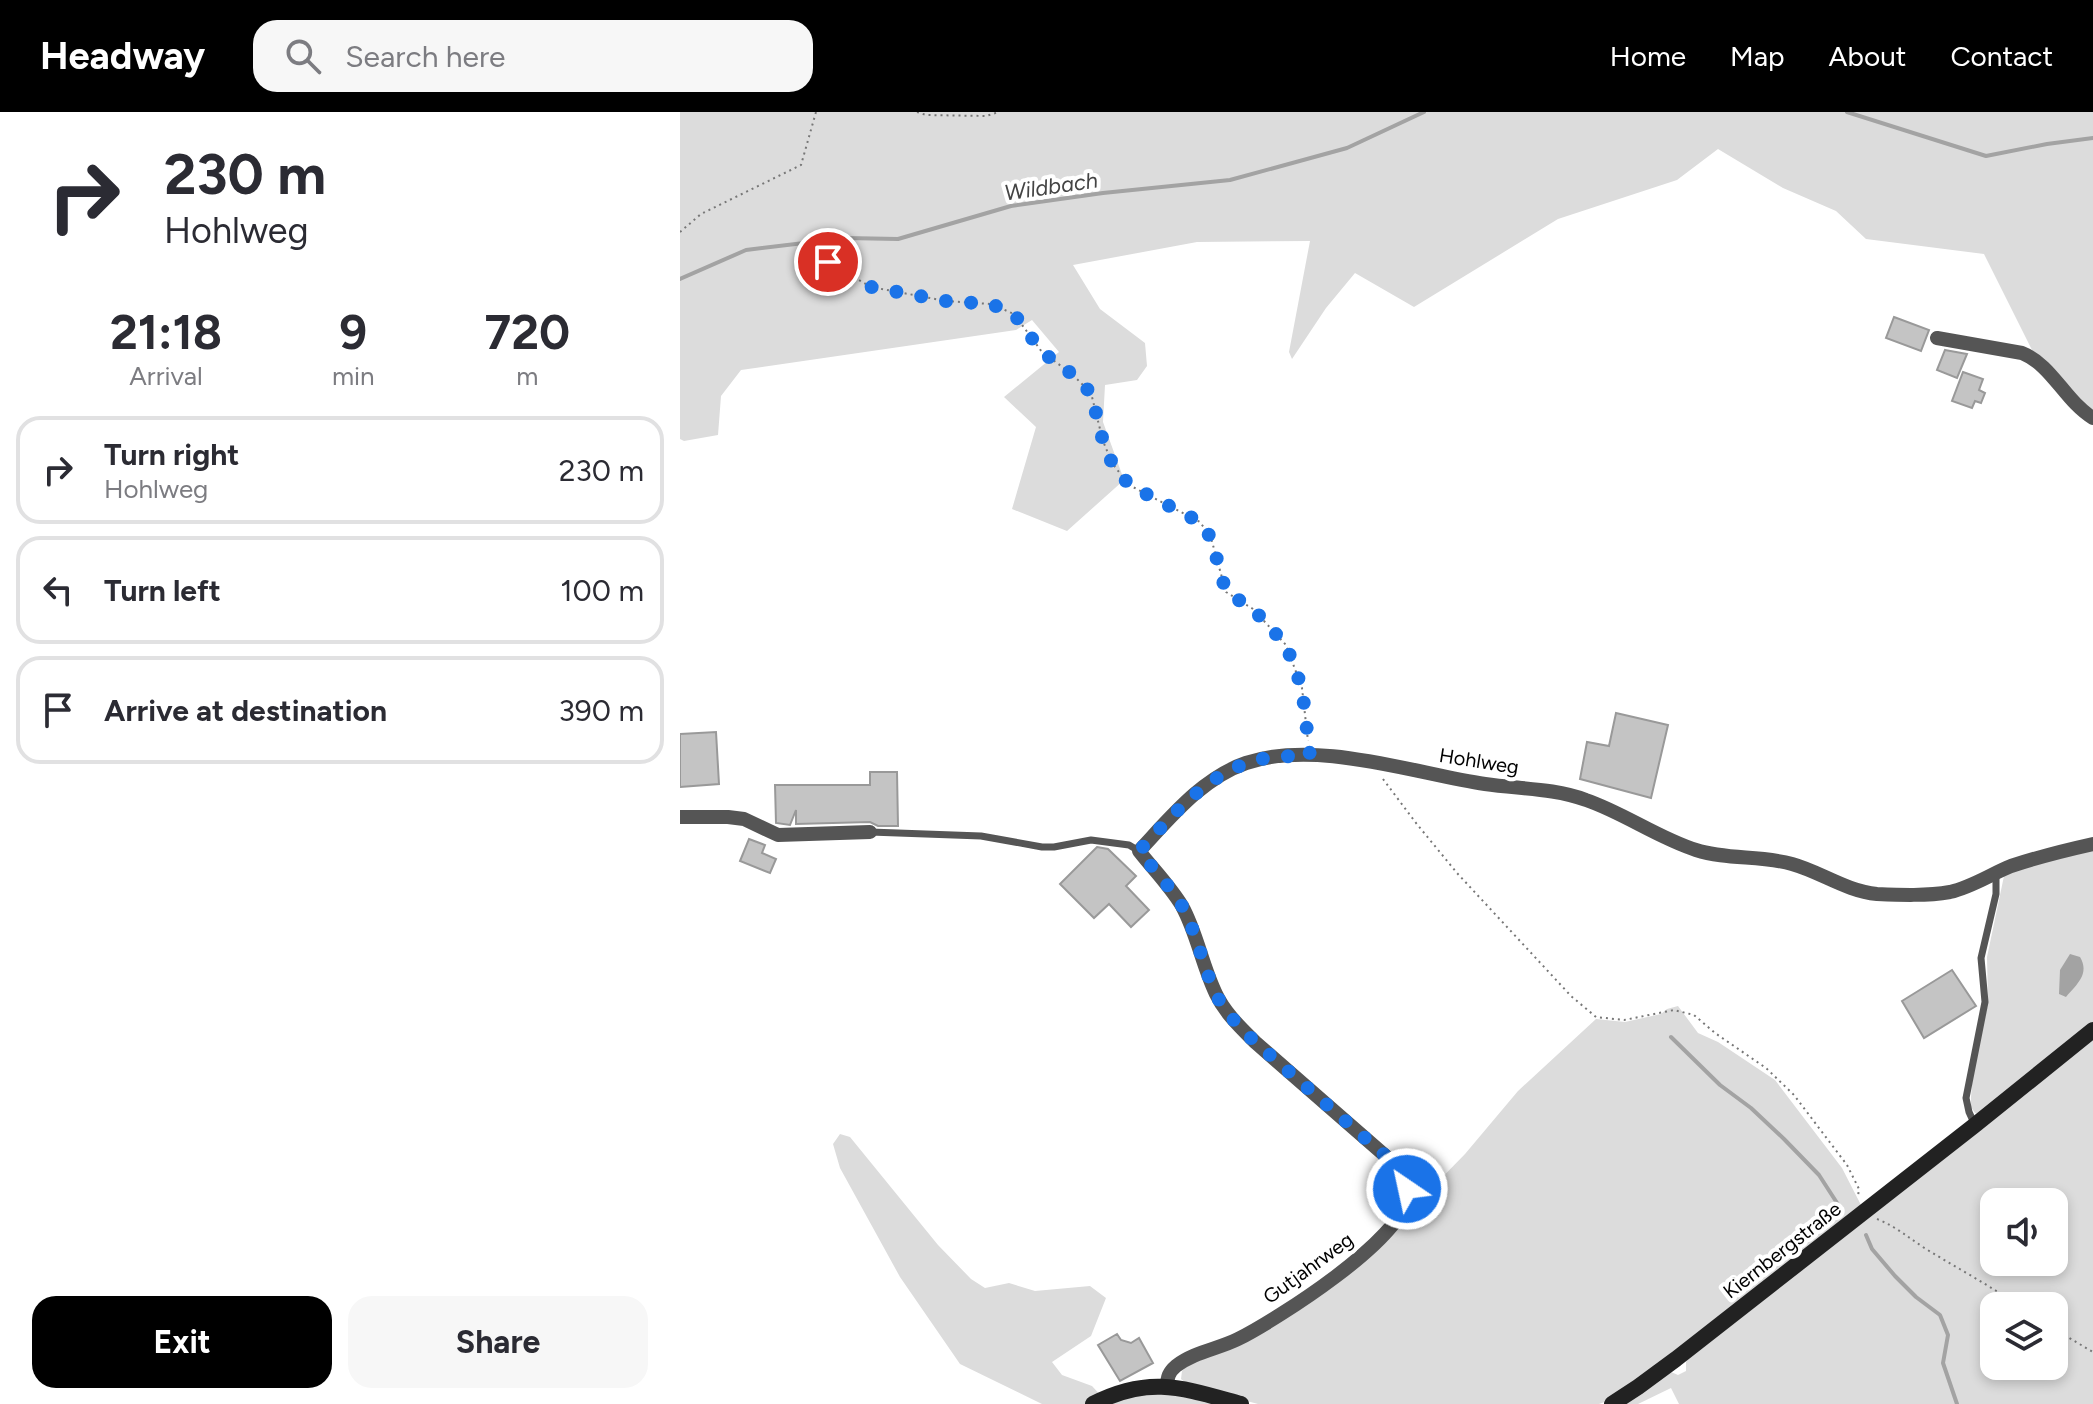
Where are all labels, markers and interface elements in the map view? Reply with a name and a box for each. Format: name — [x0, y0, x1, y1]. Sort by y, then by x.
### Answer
search box — [253, 20, 813, 92]
text: Headway — [40, 33, 205, 79]
icon: search — [281, 34, 325, 78]
text: Search here — [345, 38, 505, 75]
text: Home — [1610, 39, 1686, 73]
text: Map — [1730, 39, 1785, 73]
text: About — [1829, 39, 1906, 73]
text: Contact — [1950, 39, 2053, 73]
text: 230 m — [164, 141, 326, 208]
icon: right — [32, 144, 136, 248]
water label: Wildbach — [1003, 167, 1100, 206]
text: Hohlweg — [164, 209, 309, 252]
pin — [794, 228, 862, 296]
icon: arrive — [806, 240, 850, 284]
text: 21:18 — [110, 303, 222, 361]
text: 9 — [339, 303, 367, 361]
text: 720 — [484, 303, 570, 361]
text: Arrival — [129, 360, 203, 392]
text: min — [332, 360, 375, 392]
text: m — [516, 360, 538, 392]
text: Turn right — [104, 436, 239, 473]
icon: right — [36, 448, 80, 492]
text: 230 m — [559, 452, 644, 489]
text: Hohlweg — [104, 473, 208, 505]
icon: left — [36, 568, 80, 612]
text: Turn left — [104, 572, 221, 609]
text: 100 m — [560, 572, 644, 609]
icon: arrive — [36, 688, 80, 732]
text: Arrive at destination — [104, 692, 387, 729]
text: 390 m — [559, 692, 644, 729]
street label: Hohlweg — [1437, 743, 1521, 779]
position arrow — [1365, 1147, 1449, 1231]
map controls — [1980, 1188, 2068, 1380]
button: sound — [1980, 1188, 2068, 1276]
street label: Kiernbergstraße — [1718, 1197, 1846, 1303]
street label: Gutjahrweg — [1258, 1227, 1358, 1309]
button: layers — [1980, 1292, 2068, 1380]
button: Exit — [32, 1296, 332, 1388]
button: Share — [348, 1296, 648, 1388]

